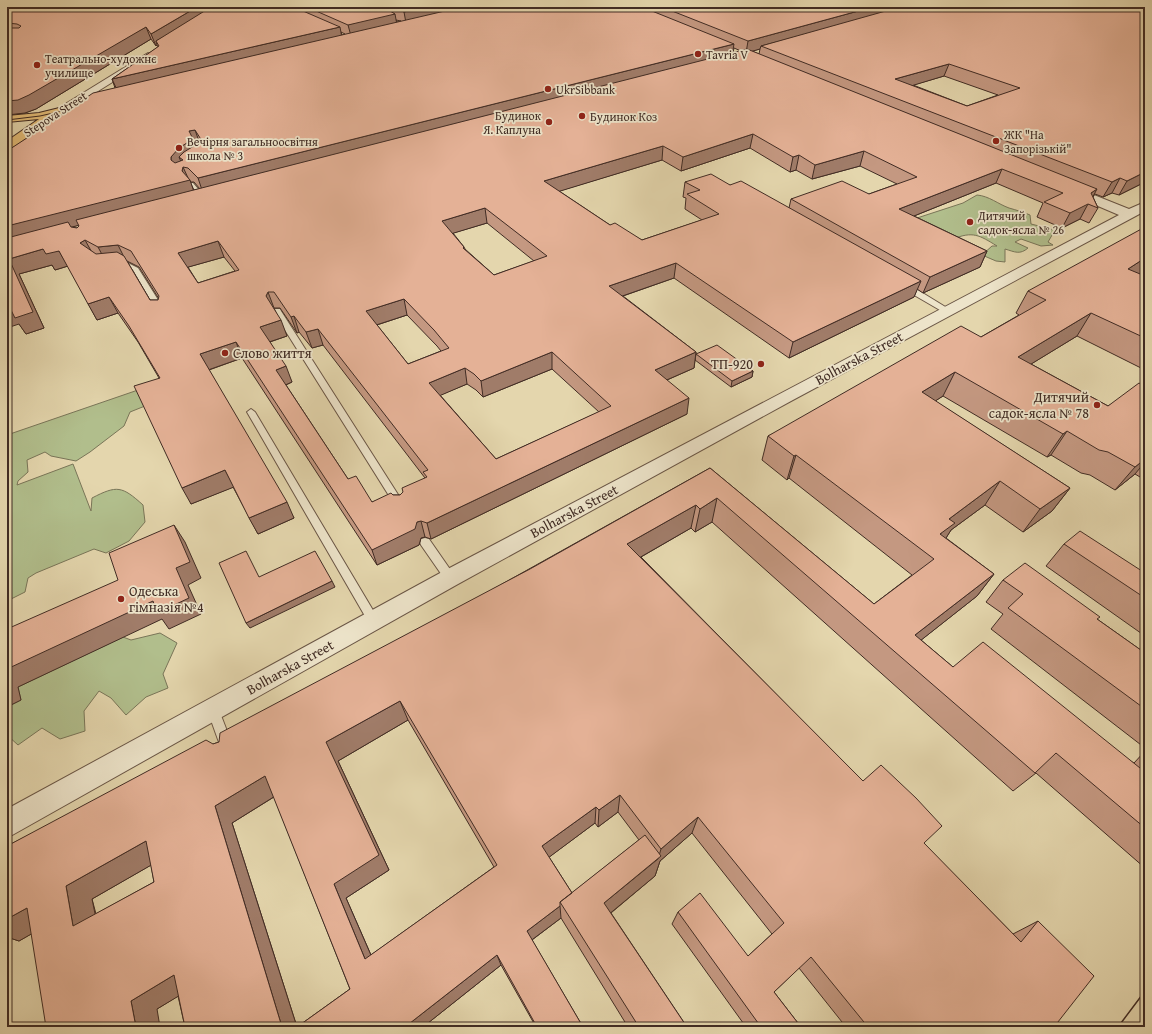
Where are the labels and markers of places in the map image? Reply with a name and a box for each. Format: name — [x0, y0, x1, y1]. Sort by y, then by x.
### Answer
place label: Tavria V — [706, 46, 748, 63]
marker: Tavria V — [693, 49, 703, 59]
place label: Театрально-художнє училище — [44, 50, 156, 81]
marker: Театрально-художнє училище — [32, 60, 42, 70]
place label: UkrSibbank — [556, 81, 616, 98]
marker: UkrSibbank — [543, 84, 553, 94]
place label: Будинок Я. Каплуна — [482, 107, 542, 138]
place label: Будинок Коз — [590, 108, 657, 125]
marker: Будинок Коз — [577, 111, 587, 121]
marker: Будинок Я. Каплуна — [544, 117, 554, 127]
place label: ЖК "На Запорізькій" — [1003, 126, 1072, 157]
place label: Вечірня загальноосвітня школа № 3 — [187, 133, 318, 164]
marker: ЖК "На Запорізькій" — [991, 136, 1001, 146]
marker: Вечірня загальноосвітня школа № 3 — [174, 143, 184, 153]
place label: Дитячий садок-ясла № 26 — [977, 207, 1064, 238]
marker: Дитячий садок-ясла № 26 — [965, 217, 975, 227]
place label: Слово життя — [233, 343, 312, 363]
marker: Слово життя — [220, 348, 230, 358]
place label: ТП-920 — [711, 354, 753, 374]
marker: ТП-920 — [756, 359, 766, 369]
place label: Дитячий садок-ясла № 78 — [989, 387, 1089, 423]
marker: Дитячий садок-ясла № 78 — [1092, 400, 1102, 410]
place label: Одеська гімназія №4 — [129, 581, 204, 617]
marker: Одеська гімназія №4 — [116, 594, 126, 604]

